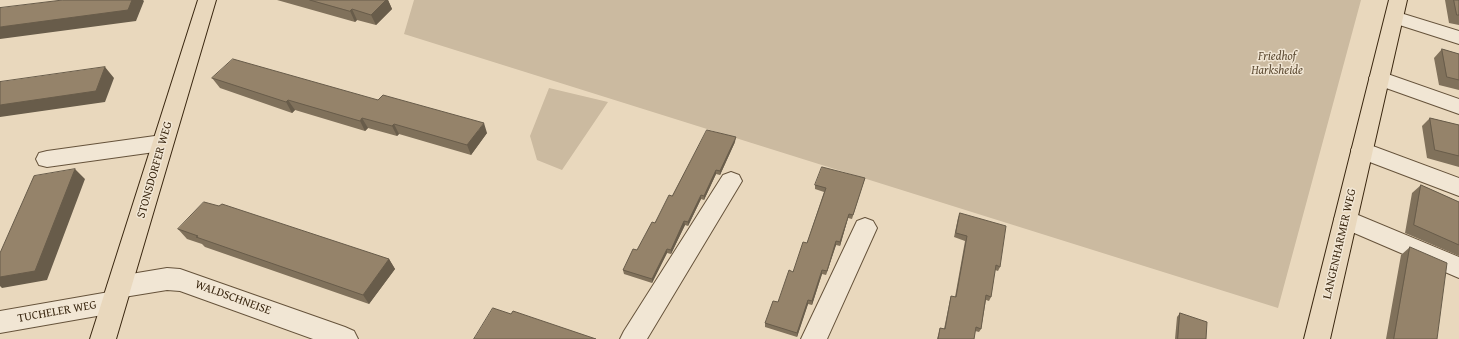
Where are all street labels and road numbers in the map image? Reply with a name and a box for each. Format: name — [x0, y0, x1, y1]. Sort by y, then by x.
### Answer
street label: STONSDORFER WEG — [134, 120, 176, 220]
street label: LANGENHARMER WEG — [1320, 187, 1360, 301]
street label: WALDSCHNEISE — [193, 278, 273, 318]
street label: TUCHELER WEG — [16, 298, 98, 326]

